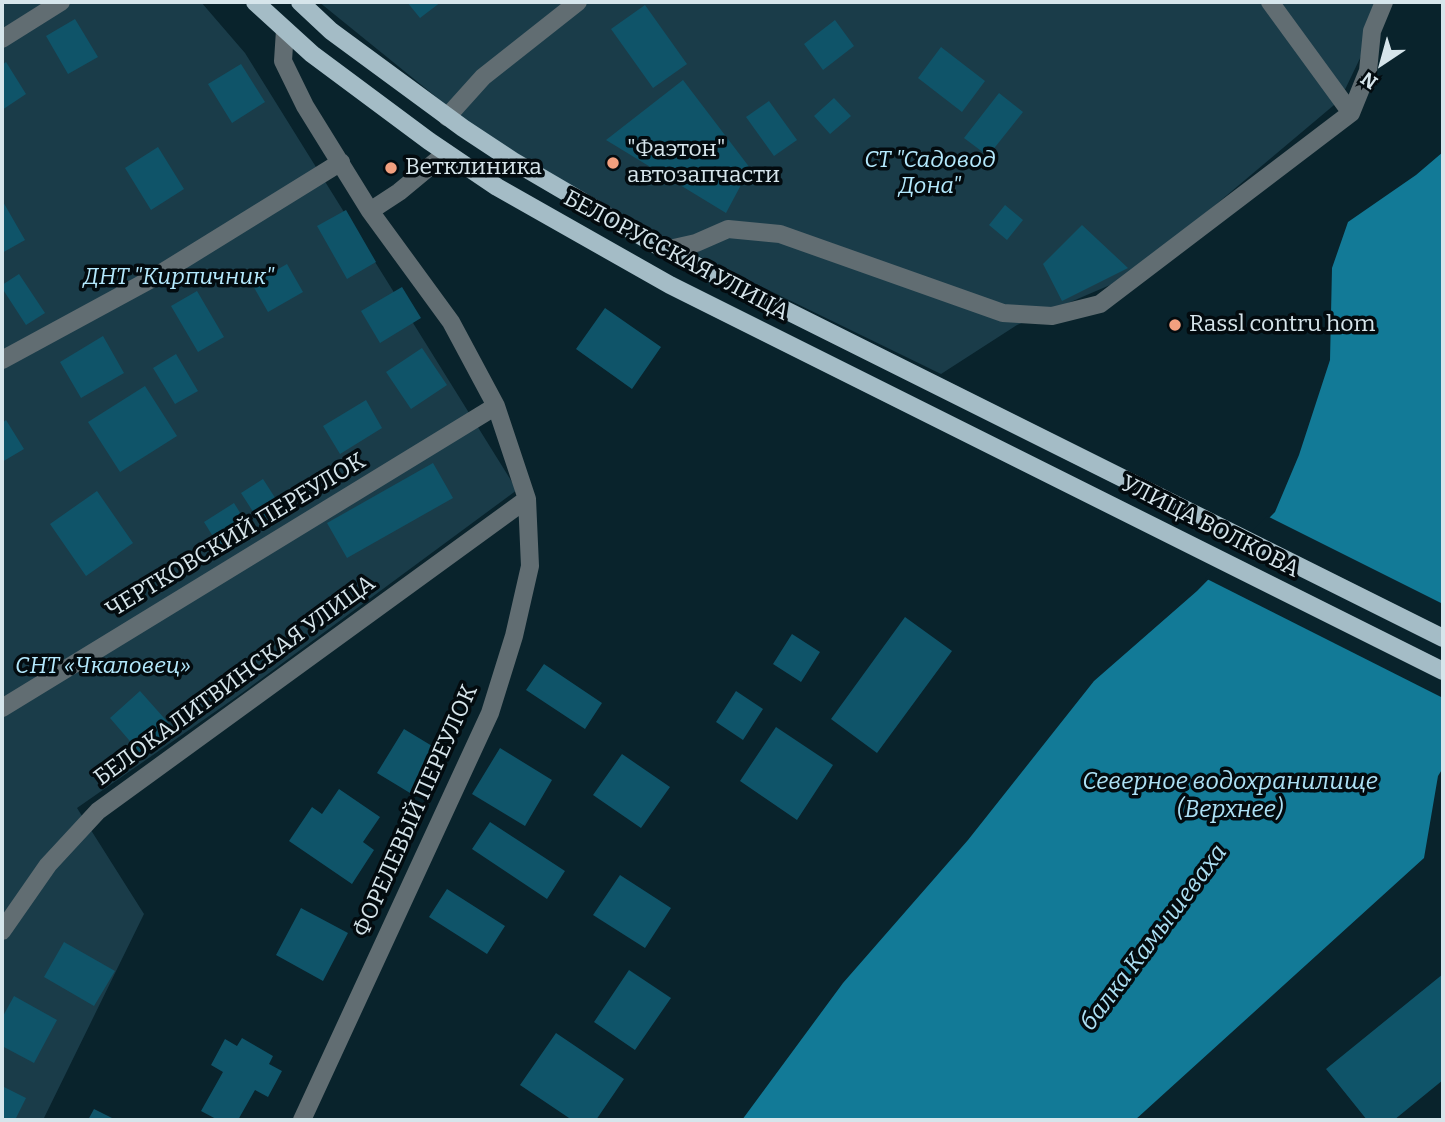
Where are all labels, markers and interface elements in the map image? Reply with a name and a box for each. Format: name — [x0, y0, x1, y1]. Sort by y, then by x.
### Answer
north arrow — [1347, 28, 1417, 98]
text: N — [1357, 67, 1382, 94]
place label: "Фаэтон" автозапчасти — [627, 136, 780, 190]
park label: СТ "Садовод Дона" — [864, 147, 996, 201]
place label: Ветклиника — [405, 154, 542, 182]
marker: "Фаэтон" автозапчасти — [605, 155, 621, 171]
marker: Ветклиника — [383, 160, 399, 176]
street label: БЕЛОРУССКАЯ УЛИЦА — [559, 185, 793, 327]
park label: ДНТ "Кирпичник" — [84, 264, 274, 292]
place label: Rassl contru hom — [1189, 311, 1375, 339]
marker: Rassl contru hom — [1167, 317, 1183, 333]
street label: ЧЕРТКОВСКИЙ ПЕРЕУЛОК — [101, 448, 371, 624]
street label: УЛИЦА ВОЛКОВА — [1116, 470, 1304, 584]
street label: БЕЛОКАЛИТВИНСКАЯ УЛИЦА — [89, 570, 381, 792]
park label: СНТ «Чкаловец» — [15, 653, 191, 681]
street label: ФОРЕЛЕВЫЙ ПЕРЕУЛОК — [348, 681, 484, 941]
water label: Северное водохранилище (Верхнее) — [1082, 768, 1378, 824]
water label: балка Камышеваха — [1074, 839, 1234, 1037]

